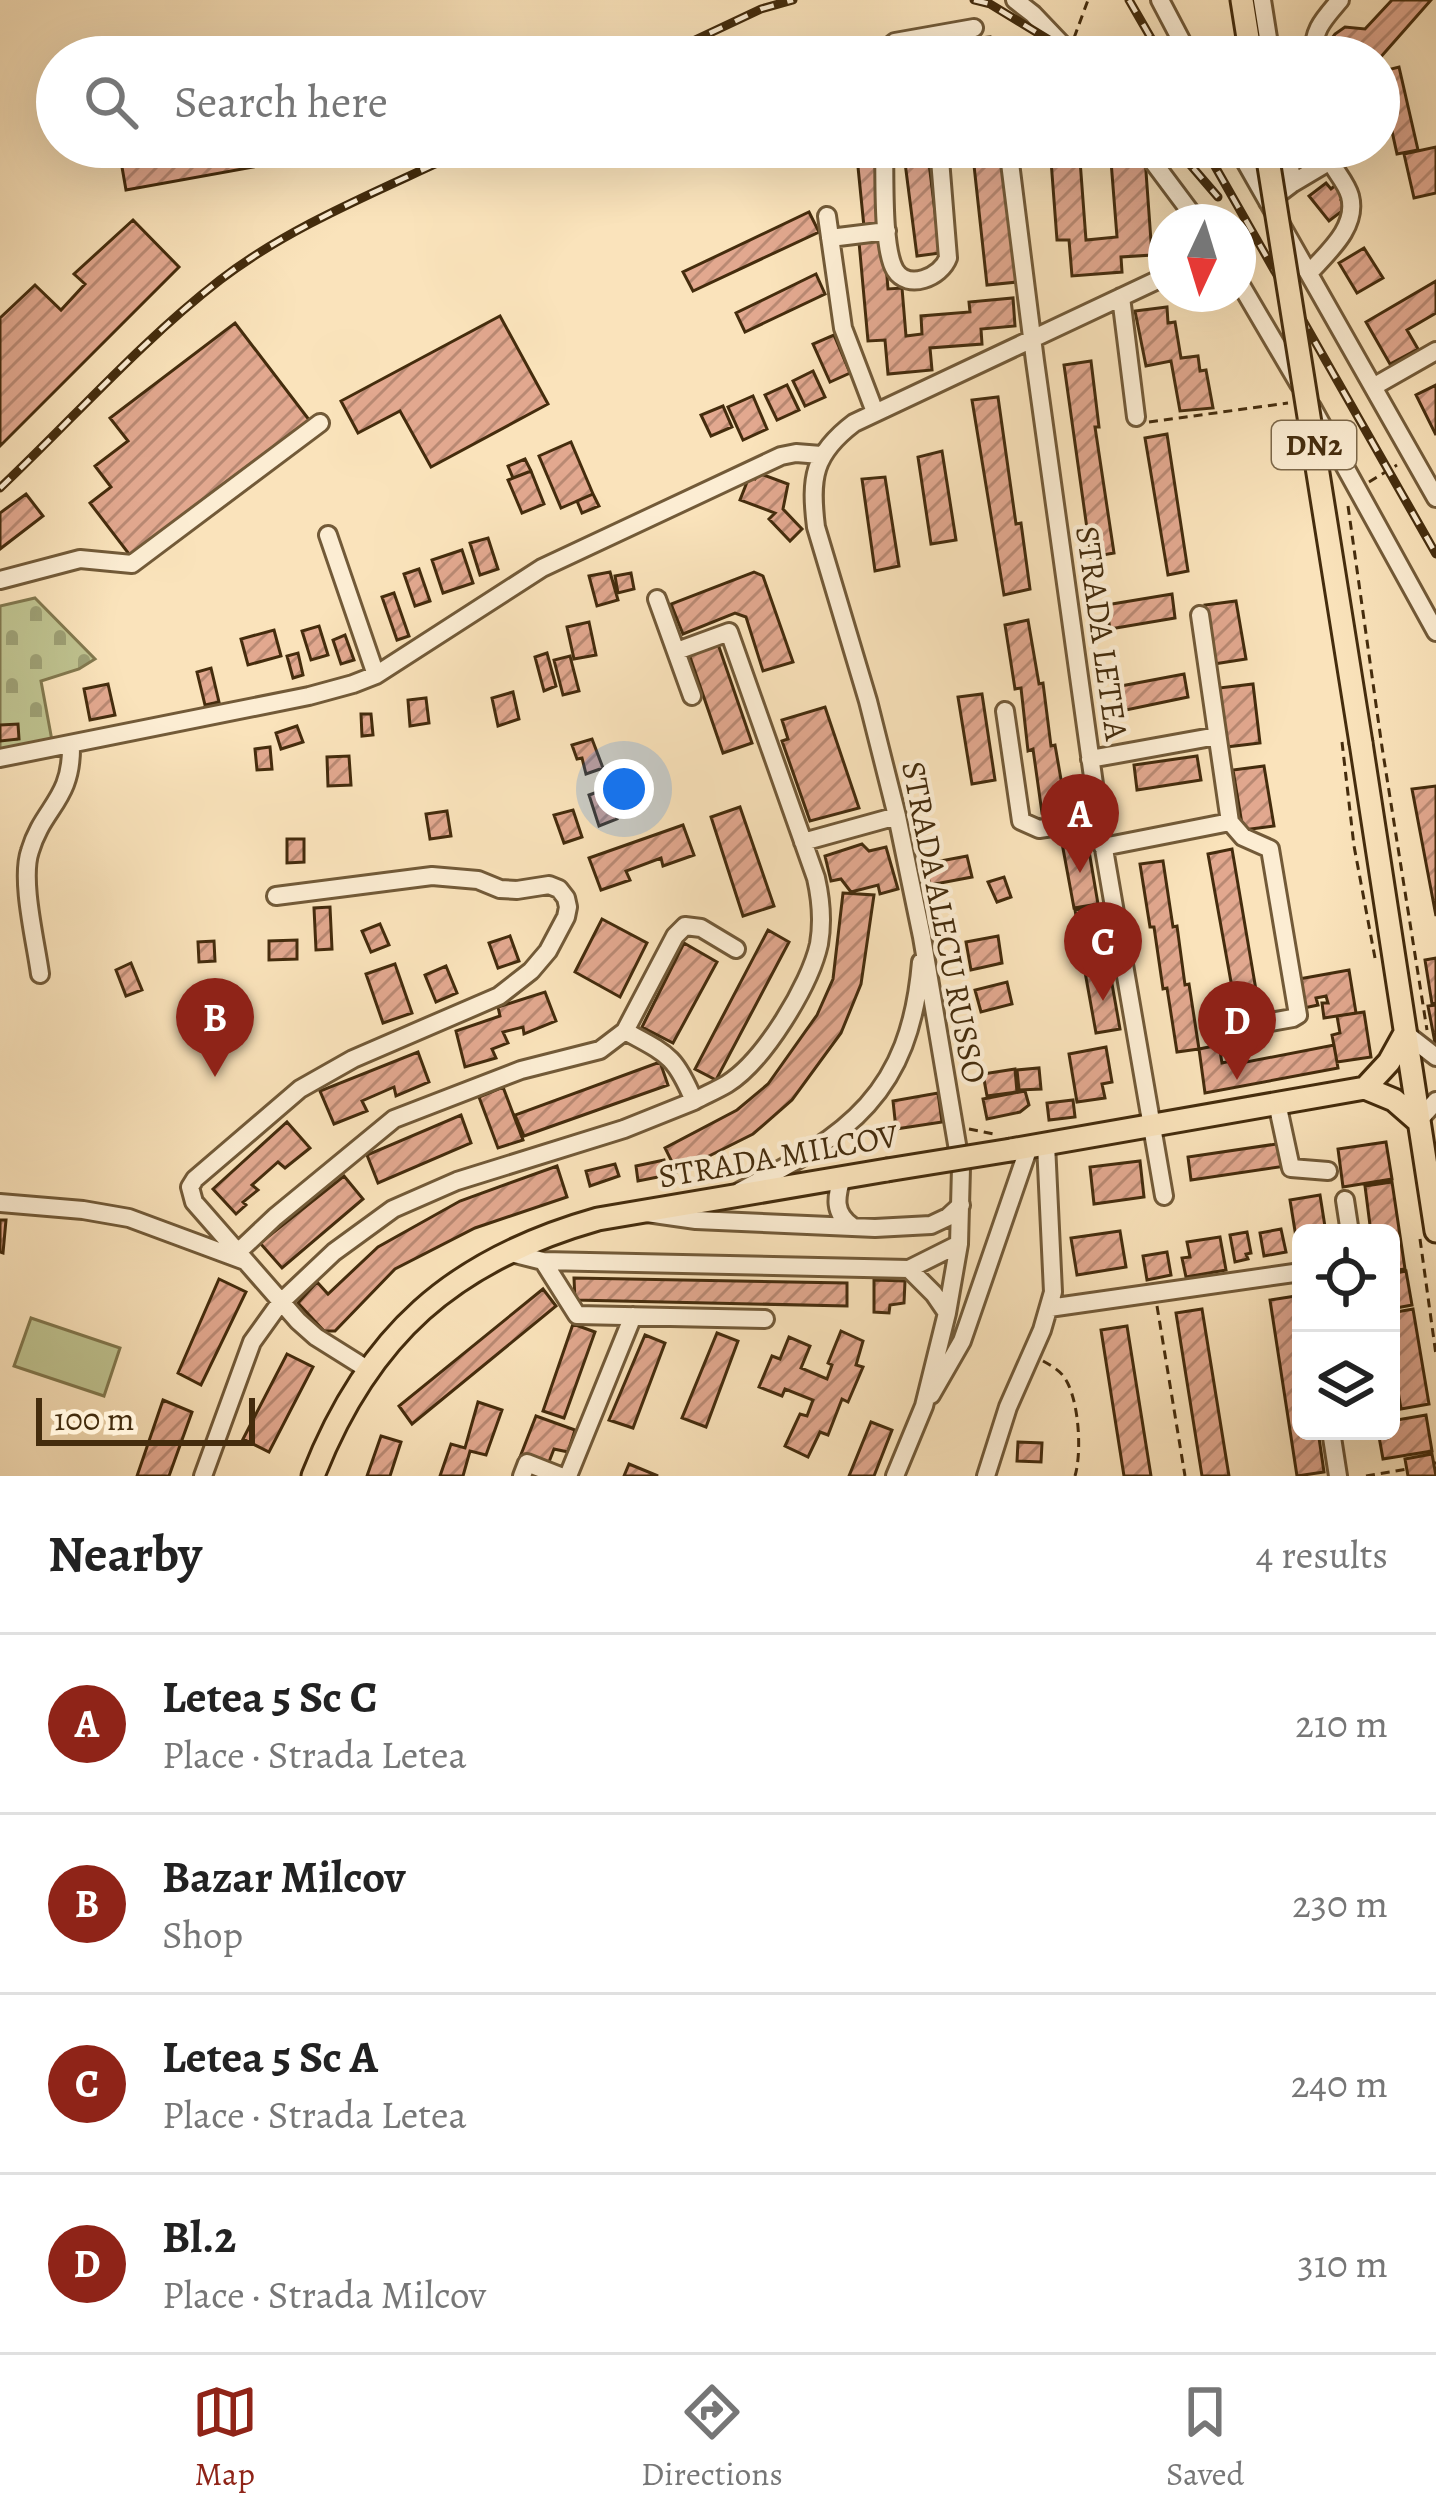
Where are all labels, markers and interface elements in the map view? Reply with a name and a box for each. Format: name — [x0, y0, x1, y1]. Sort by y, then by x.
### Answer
search box — [36, 36, 1400, 168]
icon: search — [78, 69, 144, 135]
text: Search here — [174, 71, 388, 133]
north arrow — [1148, 204, 1256, 312]
road number: DN2 — [1272, 421, 1356, 469]
street label: STRADA LETEA — [1065, 523, 1140, 744]
street label: STRADA ALECU RUSSO — [891, 757, 998, 1087]
your location — [594, 759, 654, 819]
pin: A — [1041, 774, 1119, 873]
pin: C — [1064, 902, 1142, 1001]
pin: B — [176, 978, 254, 1077]
pin: D — [1198, 981, 1276, 1080]
street label: STRADA MILCOV — [655, 1112, 902, 1199]
map controls — [1292, 1224, 1400, 1440]
button: locate — [1292, 1224, 1400, 1332]
button: layers — [1292, 1332, 1400, 1440]
scale bar — [36, 1392, 255, 1445]
text: 100 m — [54, 1396, 134, 1441]
text: Nearby — [48, 1519, 202, 1589]
text: 4 results — [1256, 1528, 1388, 1581]
text: Letea 5 Sc C — [162, 1666, 377, 1728]
text: A — [75, 1697, 99, 1750]
text: 210 m — [1295, 1697, 1388, 1750]
text: Place · Strada Letea — [162, 1728, 467, 1781]
text: Bazar Milcov — [162, 1846, 406, 1908]
text: B — [75, 1877, 99, 1930]
text: 230 m — [1292, 1877, 1388, 1930]
text: Shop — [162, 1908, 243, 1961]
text: Letea 5 Sc A — [162, 2026, 378, 2088]
text: C — [75, 2057, 99, 2110]
text: 240 m — [1291, 2057, 1388, 2110]
text: Place · Strada Letea — [162, 2088, 467, 2141]
text: Bl.2 — [162, 2206, 236, 2268]
text: D — [73, 2237, 101, 2290]
text: 310 m — [1297, 2237, 1388, 2290]
text: Place · Strada Milcov — [162, 2268, 486, 2321]
tab: Map — [192, 2379, 258, 2496]
tab: Directions — [641, 2379, 783, 2496]
tab: Saved — [1166, 2379, 1244, 2496]

